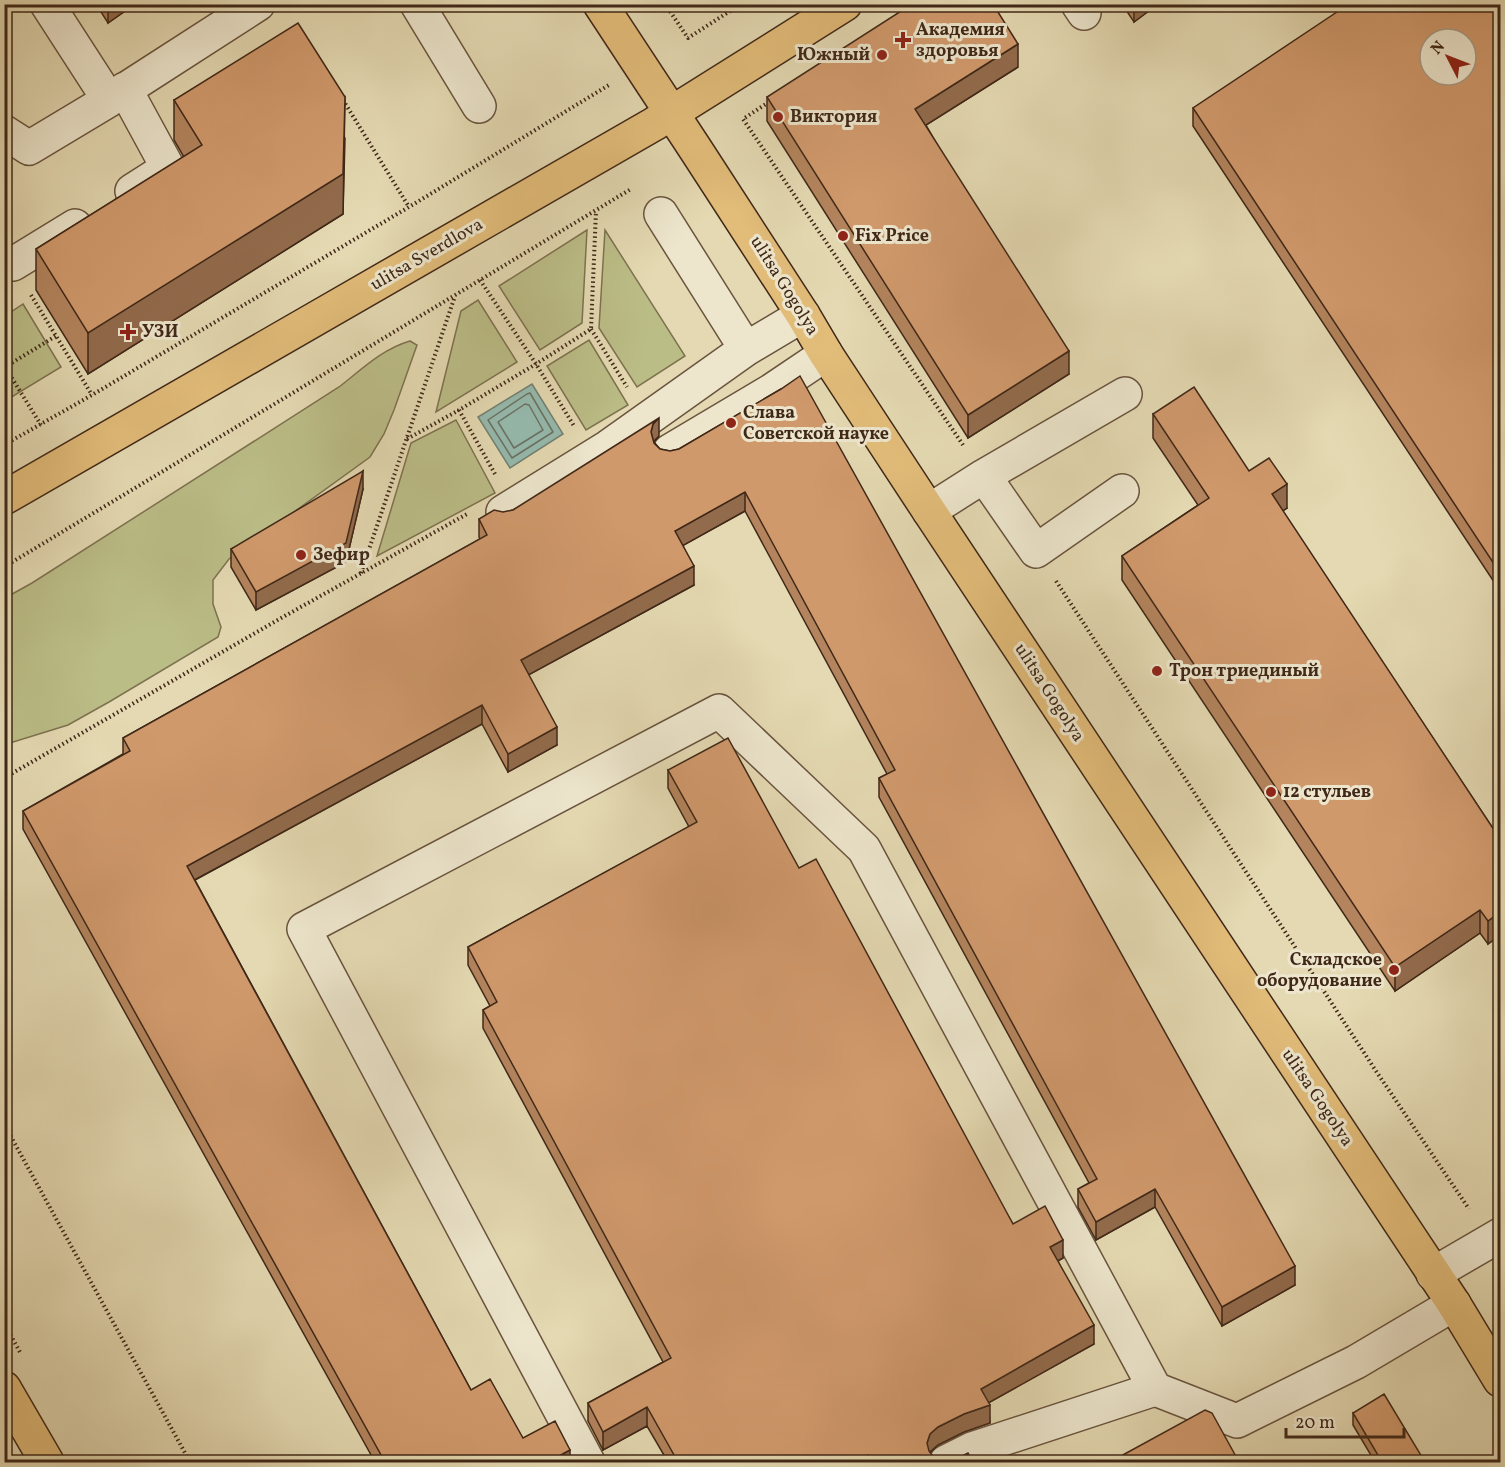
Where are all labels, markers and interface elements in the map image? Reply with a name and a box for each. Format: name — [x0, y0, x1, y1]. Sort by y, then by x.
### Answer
place label: Академия здоровья — [916, 18, 1005, 64]
north arrow — [1418, 27, 1478, 87]
marker: Академия здоровья — [894, 31, 912, 49]
text: N — [1426, 36, 1451, 60]
place label: Южный — [797, 43, 870, 68]
marker: Южный — [875, 48, 889, 62]
place label: Виктория — [790, 105, 877, 130]
marker: Виктория — [771, 110, 785, 124]
street label: ulitsa Sverdlova — [366, 213, 488, 297]
place label: Fix Price — [855, 224, 929, 249]
marker: Fix Price — [836, 229, 850, 243]
street label: ulitsa Gogolya — [743, 231, 825, 341]
place label: УЗИ — [142, 320, 178, 345]
marker: УЗИ — [119, 323, 137, 341]
place label: Слава Советской науке — [743, 401, 889, 447]
marker: Слава Советской науке — [724, 416, 738, 430]
place label: Зефир — [313, 543, 370, 568]
marker: Зефир — [294, 548, 308, 562]
street label: ulitsa Gogolya — [1008, 639, 1090, 747]
place label: Трон триединый — [1169, 659, 1319, 684]
marker: Трон триединый — [1150, 664, 1164, 678]
place label: 12 стульев — [1283, 780, 1371, 805]
marker: 12 стульев — [1264, 785, 1278, 799]
place label: Складское оборудование — [1257, 948, 1382, 994]
marker: Складское оборудование — [1387, 963, 1401, 977]
street label: ulitsa Gogolya — [1275, 1044, 1359, 1152]
scale bar — [1286, 1401, 1404, 1439]
text: 20 m — [1295, 1411, 1335, 1436]

